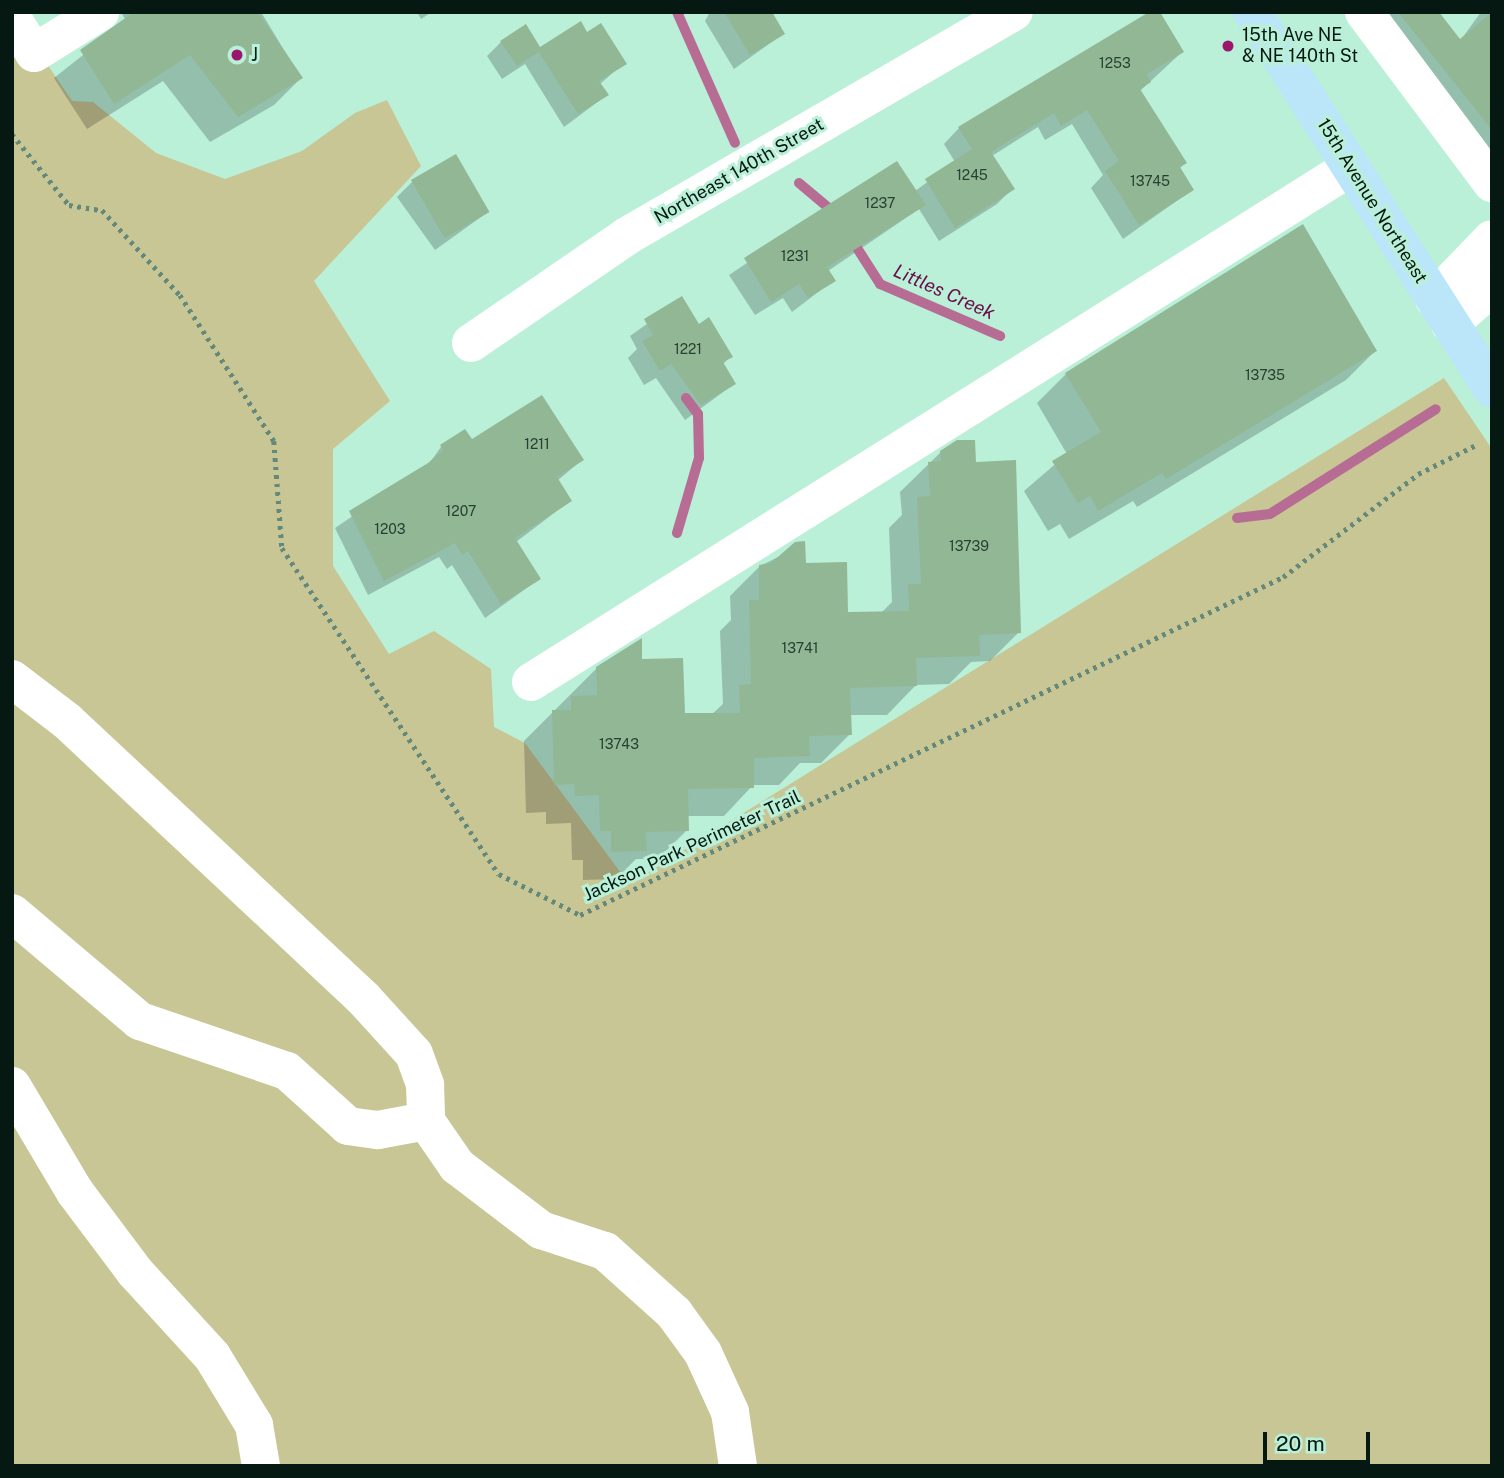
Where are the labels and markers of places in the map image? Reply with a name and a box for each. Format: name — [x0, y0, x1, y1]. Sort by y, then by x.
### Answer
place label: 15th Ave NE & NE 140th St — [1242, 25, 1358, 68]
marker: 15th Ave NE & NE 140th St — [1220, 38, 1236, 54]
place label: J — [251, 44, 258, 66]
marker: J — [229, 47, 245, 63]

